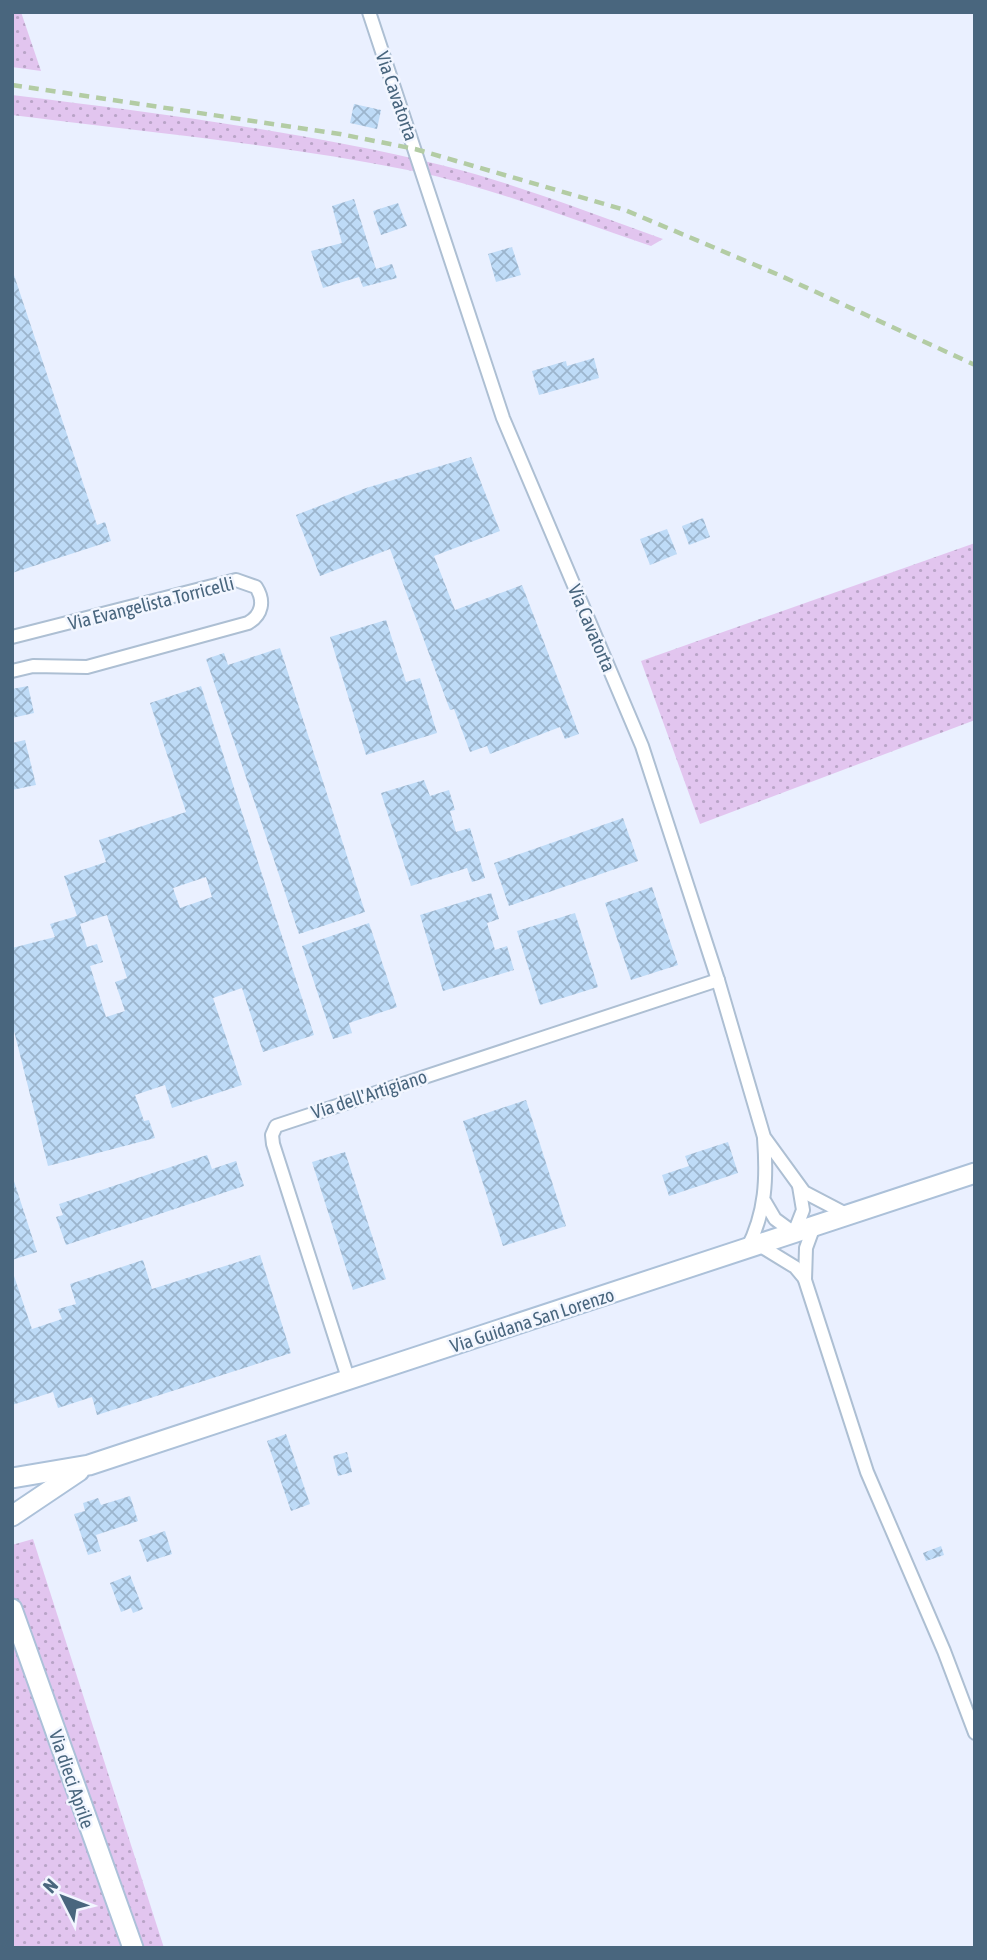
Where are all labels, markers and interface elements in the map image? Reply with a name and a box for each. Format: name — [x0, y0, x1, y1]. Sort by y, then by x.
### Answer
street label: Via Cavatorta — [371, 48, 423, 144]
street label: Via Evangelista Torricelli — [66, 572, 236, 634]
street label: Via Cavatorta — [564, 581, 620, 675]
street label: Via dell'Artigiano — [309, 1065, 430, 1123]
street label: Via Guidana San Lorenzo — [447, 1283, 617, 1357]
street label: Via dieci Aprile — [45, 1727, 99, 1831]
north arrow — [28, 1862, 98, 1932]
text: N — [38, 1874, 62, 1897]

